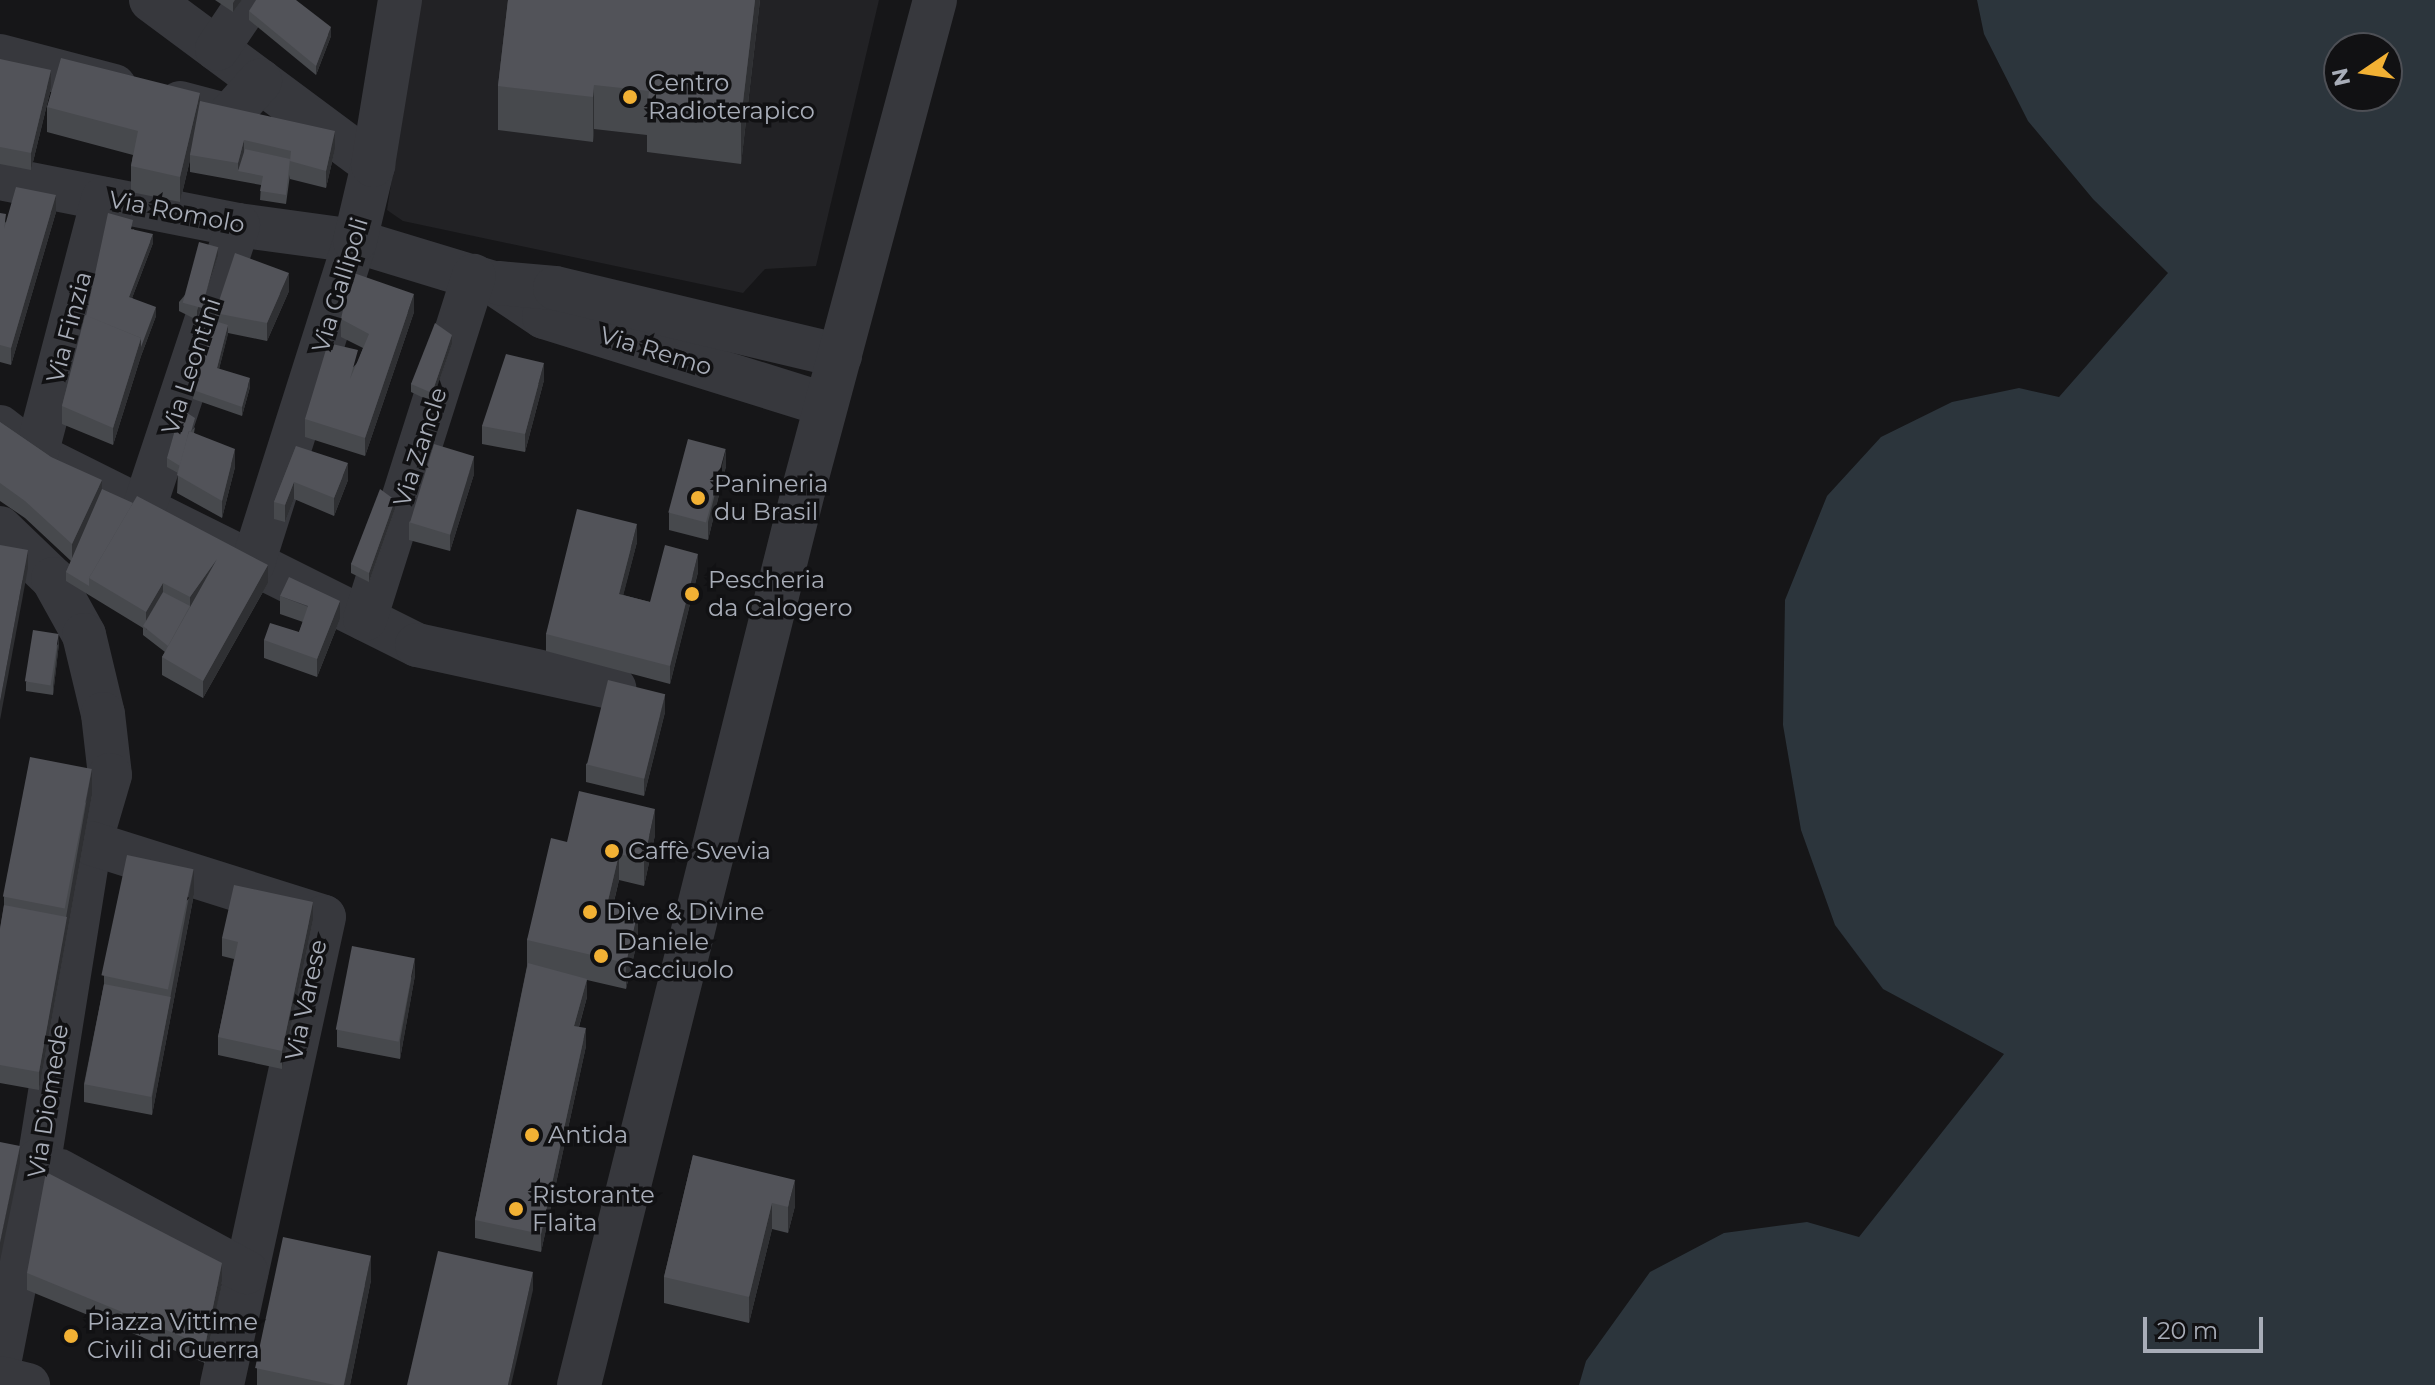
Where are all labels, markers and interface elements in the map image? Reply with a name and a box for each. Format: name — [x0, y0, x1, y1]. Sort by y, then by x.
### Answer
north arrow — [2323, 32, 2403, 112]
text: N — [2326, 65, 2356, 89]
place label: Centro Radioterapico — [648, 69, 815, 125]
marker: Centro Radioterapico — [619, 86, 641, 108]
street label: Via Romolo — [107, 185, 247, 239]
street label: Via Gallipoli — [306, 214, 374, 356]
street label: Via Finzia — [40, 268, 98, 386]
street label: Via Leontini — [155, 294, 227, 438]
street label: Via Remo — [597, 320, 715, 382]
street label: Via Zancle — [387, 384, 453, 510]
place label: Panineria du Brasil — [714, 470, 828, 526]
marker: Panineria du Brasil — [689, 489, 707, 507]
place label: Pescheria da Calogero — [708, 566, 853, 622]
marker: Pescheria da Calogero — [683, 585, 701, 603]
place label: Caffè Svevia — [628, 837, 771, 865]
marker: Caffè Svevia — [603, 842, 621, 860]
place label: Dive & Divine — [606, 898, 765, 926]
marker: Dive & Divine — [581, 903, 599, 921]
place label: Daniele Cacciuolo — [617, 928, 734, 984]
street label: Via Varese — [279, 937, 333, 1063]
marker: Daniele Cacciuolo — [592, 947, 610, 965]
street label: Via Diomede — [22, 1022, 74, 1180]
place label: Antida — [548, 1121, 628, 1149]
marker: Antida — [523, 1126, 541, 1144]
place label: Ristorante Flaita — [532, 1181, 655, 1237]
marker: Ristorante Flaita — [507, 1200, 525, 1218]
scale bar — [2147, 1301, 2267, 1351]
place label: Piazza Vittime Civili di Guerra — [87, 1308, 260, 1364]
text: 20 m — [2157, 1316, 2218, 1345]
marker: Piazza Vittime Civili di Guerra — [62, 1327, 80, 1345]

